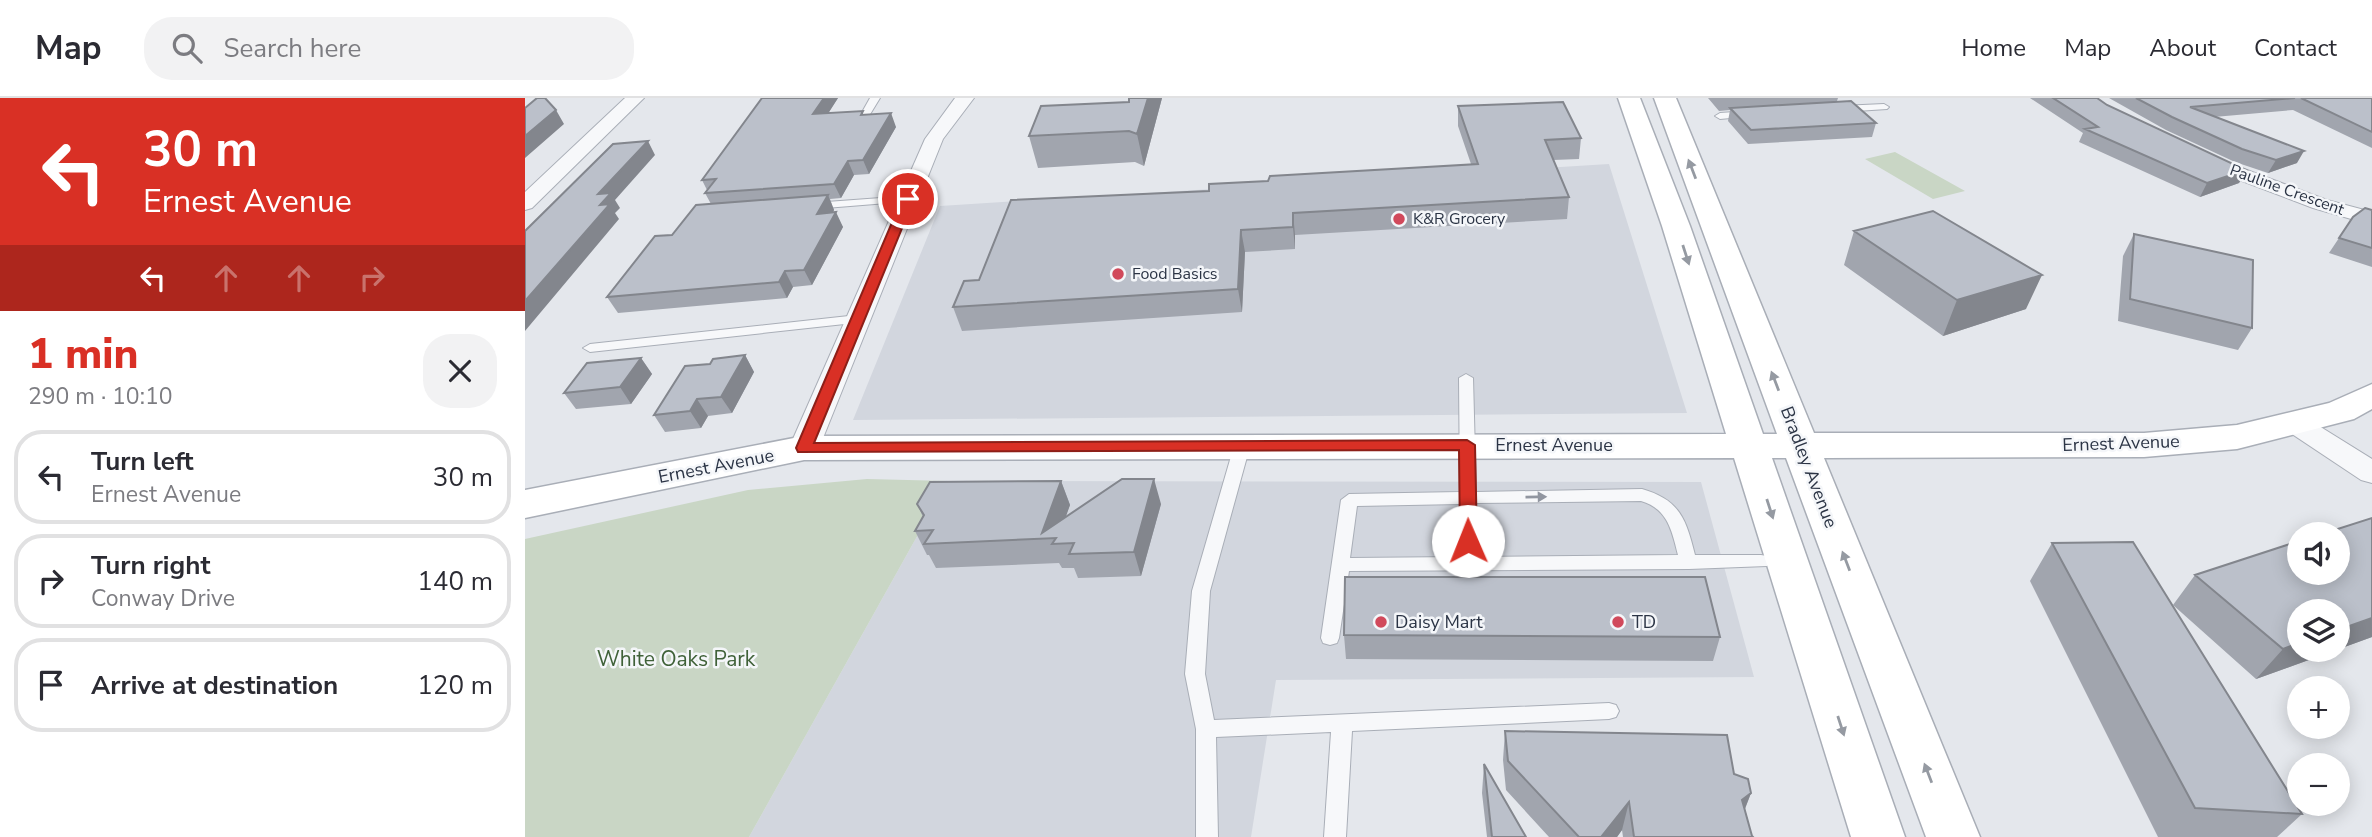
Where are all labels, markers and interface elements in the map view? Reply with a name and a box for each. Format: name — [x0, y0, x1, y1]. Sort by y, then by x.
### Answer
search box — [144, 17, 634, 80]
text: Map — [35, 26, 102, 71]
icon: search — [168, 29, 206, 67]
text: Search here — [224, 31, 361, 66]
text: Home — [1961, 32, 2026, 64]
text: Map — [2064, 32, 2111, 64]
text: About — [2149, 32, 2216, 64]
text: Contact — [2254, 32, 2337, 64]
text: 30 m — [143, 116, 258, 183]
icon: left — [28, 126, 119, 217]
one-way arrow — [1687, 158, 1698, 179]
street label: Pauline Crescent — [2227, 159, 2348, 221]
pin — [878, 169, 938, 229]
text: Ernest Avenue — [143, 180, 352, 223]
icon: arrive — [889, 180, 927, 218]
place label: K&R Grocery — [1413, 208, 1506, 230]
marker: K&R Grocery — [1391, 211, 1407, 227]
one-way arrow — [1681, 244, 1692, 265]
icon: left — [134, 259, 172, 297]
icon: ahead — [207, 259, 245, 297]
icon: ahead — [280, 259, 318, 297]
icon: right — [353, 259, 391, 297]
place label: Food Basics — [1132, 263, 1218, 285]
marker: Food Basics — [1110, 266, 1126, 282]
text: 1 min — [28, 326, 138, 383]
button: close — [423, 334, 497, 408]
one-way arrow — [1770, 370, 1781, 391]
text: 290 m · 10:10 — [28, 381, 173, 412]
street label: Bradley Avenue — [1775, 403, 1843, 531]
street label: Ernest Avenue — [2062, 429, 2180, 457]
street label: Ernest Avenue — [1495, 433, 1613, 457]
street label: Ernest Avenue — [656, 443, 776, 489]
text: Turn left — [91, 444, 194, 479]
icon: left — [32, 458, 70, 496]
text: 30 m — [433, 460, 493, 495]
text: Ernest Avenue — [91, 479, 241, 510]
one-way arrow — [1525, 491, 1547, 503]
one-way arrow — [1766, 499, 1776, 520]
position arrow — [1431, 504, 1505, 578]
map controls — [2287, 522, 2350, 816]
button: sound — [2287, 522, 2350, 585]
text: Turn right — [91, 548, 210, 583]
one-way arrow — [1840, 551, 1851, 572]
icon: right — [32, 562, 70, 600]
text: 140 m — [417, 564, 493, 599]
text: Conway Drive — [91, 583, 235, 614]
button: layers — [2287, 599, 2350, 662]
place label: Daisy Mart — [1395, 610, 1483, 634]
place label: TD — [1632, 610, 1656, 634]
marker: Daisy Mart — [1373, 614, 1389, 630]
marker: TD — [1610, 614, 1626, 630]
park label: White Oaks Park — [597, 645, 756, 673]
icon: arrive — [32, 666, 70, 704]
text: Arrive at destination — [91, 668, 338, 703]
text: 120 m — [417, 668, 493, 703]
button: + — [2287, 676, 2350, 739]
one-way arrow — [1836, 715, 1847, 736]
button: − — [2287, 753, 2350, 816]
one-way arrow — [1923, 763, 1934, 784]

